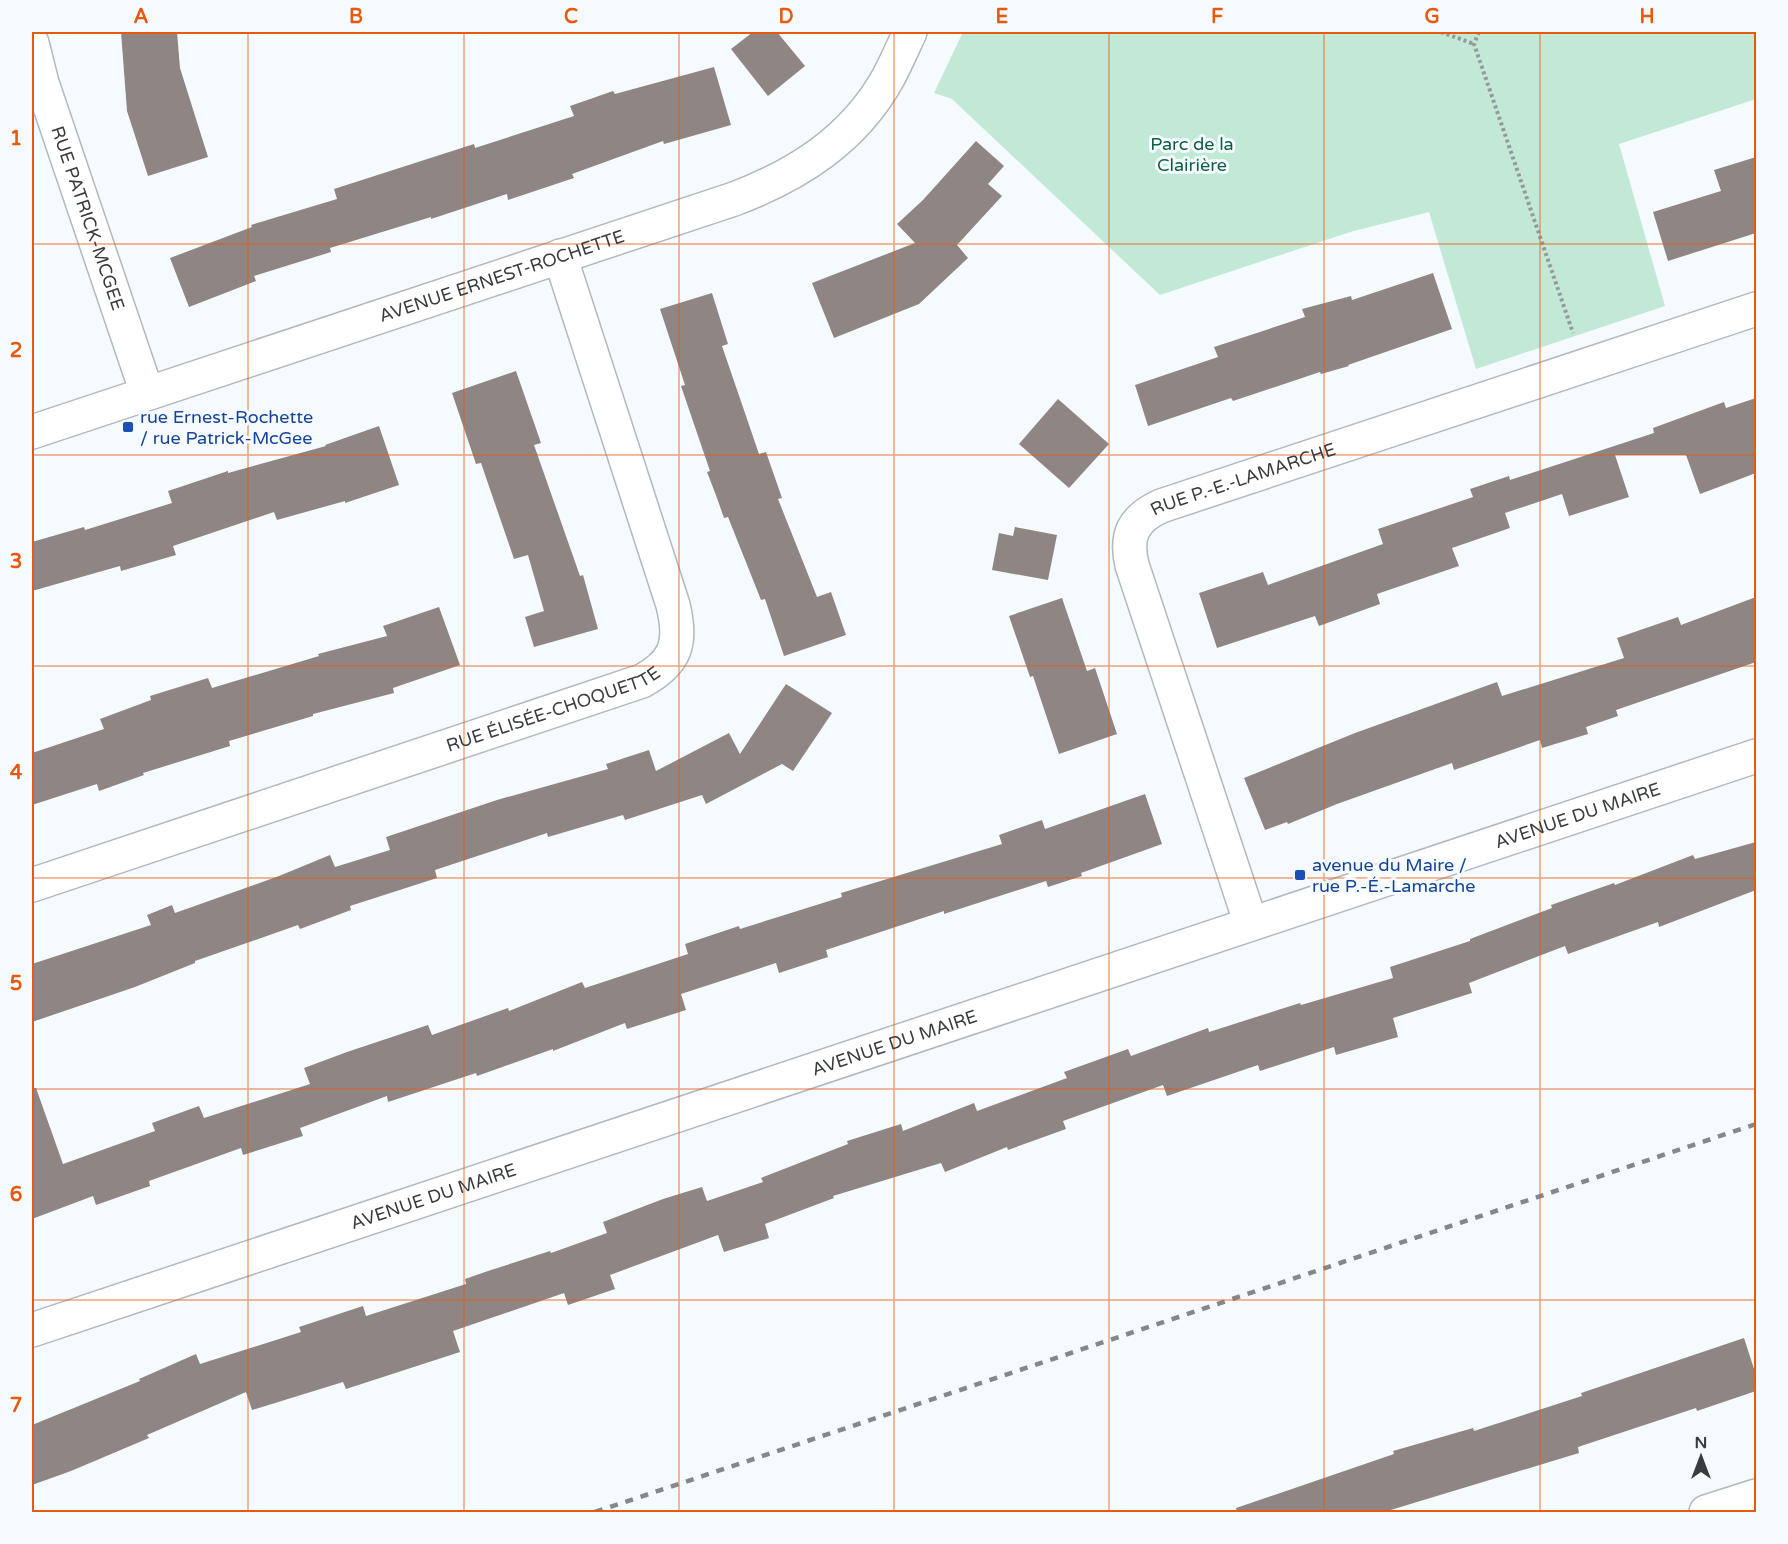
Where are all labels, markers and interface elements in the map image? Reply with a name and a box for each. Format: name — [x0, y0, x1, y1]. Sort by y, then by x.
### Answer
text: A — [134, 5, 149, 29]
text: B — [349, 5, 363, 29]
text: C — [564, 5, 578, 29]
text: D — [778, 5, 794, 29]
text: E — [996, 5, 1009, 29]
text: F — [1211, 5, 1223, 29]
text: G — [1424, 5, 1440, 29]
text: H — [1639, 5, 1655, 29]
street label: RUE PATRICK-MCGEE — [46, 123, 129, 313]
text: 1 — [10, 127, 22, 151]
park label: Parc de la Clairière — [1150, 133, 1234, 176]
street label: AVENUE ERNEST-ROCHETTE — [376, 225, 627, 327]
text: 2 — [10, 339, 22, 363]
place label: rue Ernest-Rochette / rue Patrick-McGee — [140, 406, 313, 449]
marker: rue Ernest-Rochette / rue Patrick-McGee — [121, 420, 135, 434]
street label: RUE P.-E.-LAMARCHE — [1147, 438, 1339, 520]
text: 3 — [10, 550, 22, 574]
street label: RUE ÉLISÉE-CHOQUETTE — [443, 662, 665, 757]
text: 4 — [10, 761, 23, 785]
street label: AVENUE DU MAIRE — [1492, 778, 1663, 853]
place label: avenue du Maire / rue P.-É.-Lamarche — [1312, 854, 1475, 897]
marker: avenue du Maire / rue P.-É.-Lamarche — [1293, 868, 1307, 882]
text: 5 — [10, 972, 22, 996]
street label: AVENUE DU MAIRE — [809, 1005, 980, 1081]
street label: AVENUE DU MAIRE — [348, 1159, 519, 1234]
text: 6 — [10, 1183, 22, 1207]
text: 7 — [10, 1394, 22, 1418]
north arrow — [1671, 1427, 1731, 1487]
text: N — [1695, 1433, 1707, 1453]

